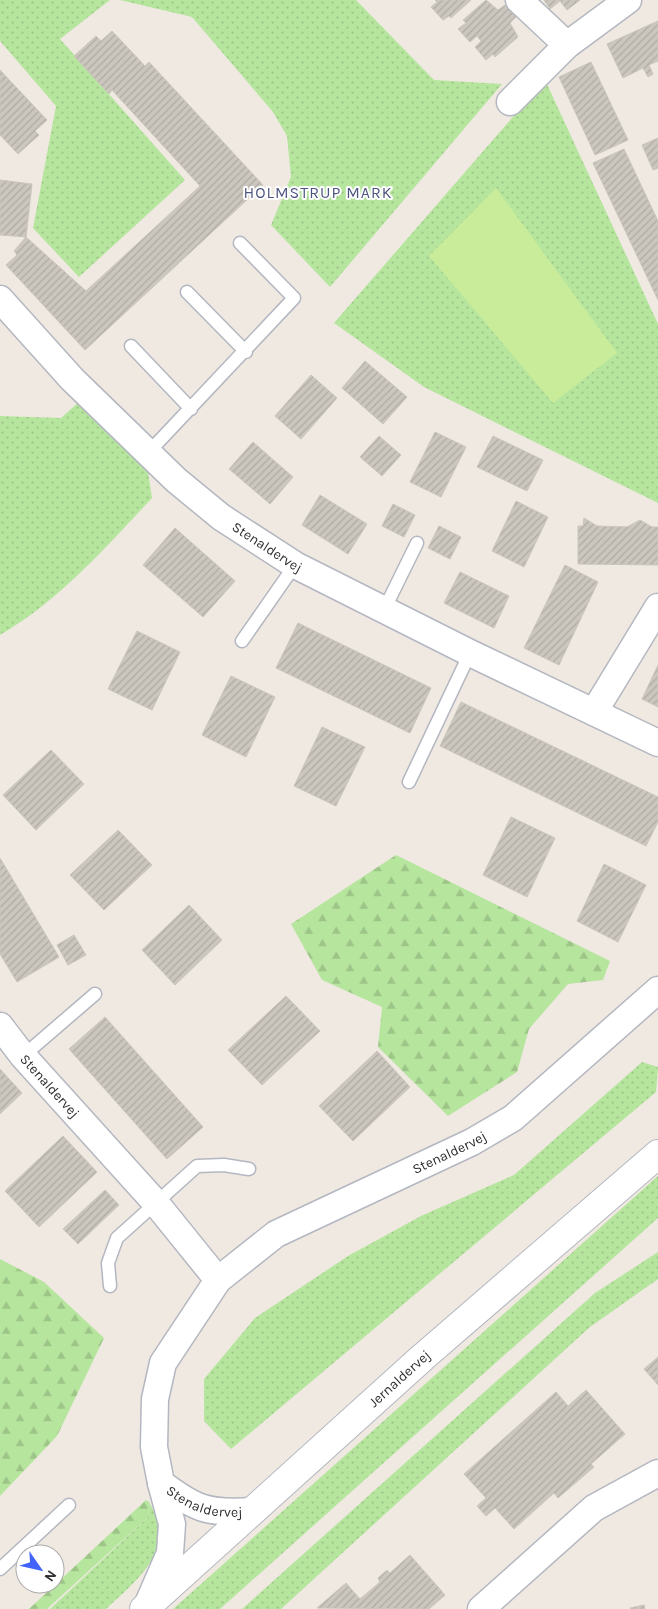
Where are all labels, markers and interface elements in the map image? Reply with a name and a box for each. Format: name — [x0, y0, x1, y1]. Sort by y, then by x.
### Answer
district label: HOLMSTRUP MARK — [244, 183, 392, 202]
street label: Stenaldervej — [229, 518, 305, 576]
street label: Stenaldervej — [16, 1051, 83, 1122]
street label: Stenaldervej — [410, 1127, 490, 1178]
street label: Jernaldervej — [365, 1347, 434, 1411]
street label: Stenaldervej — [163, 1482, 243, 1521]
north arrow — [15, 1544, 65, 1594]
text: N — [41, 1567, 60, 1585]

